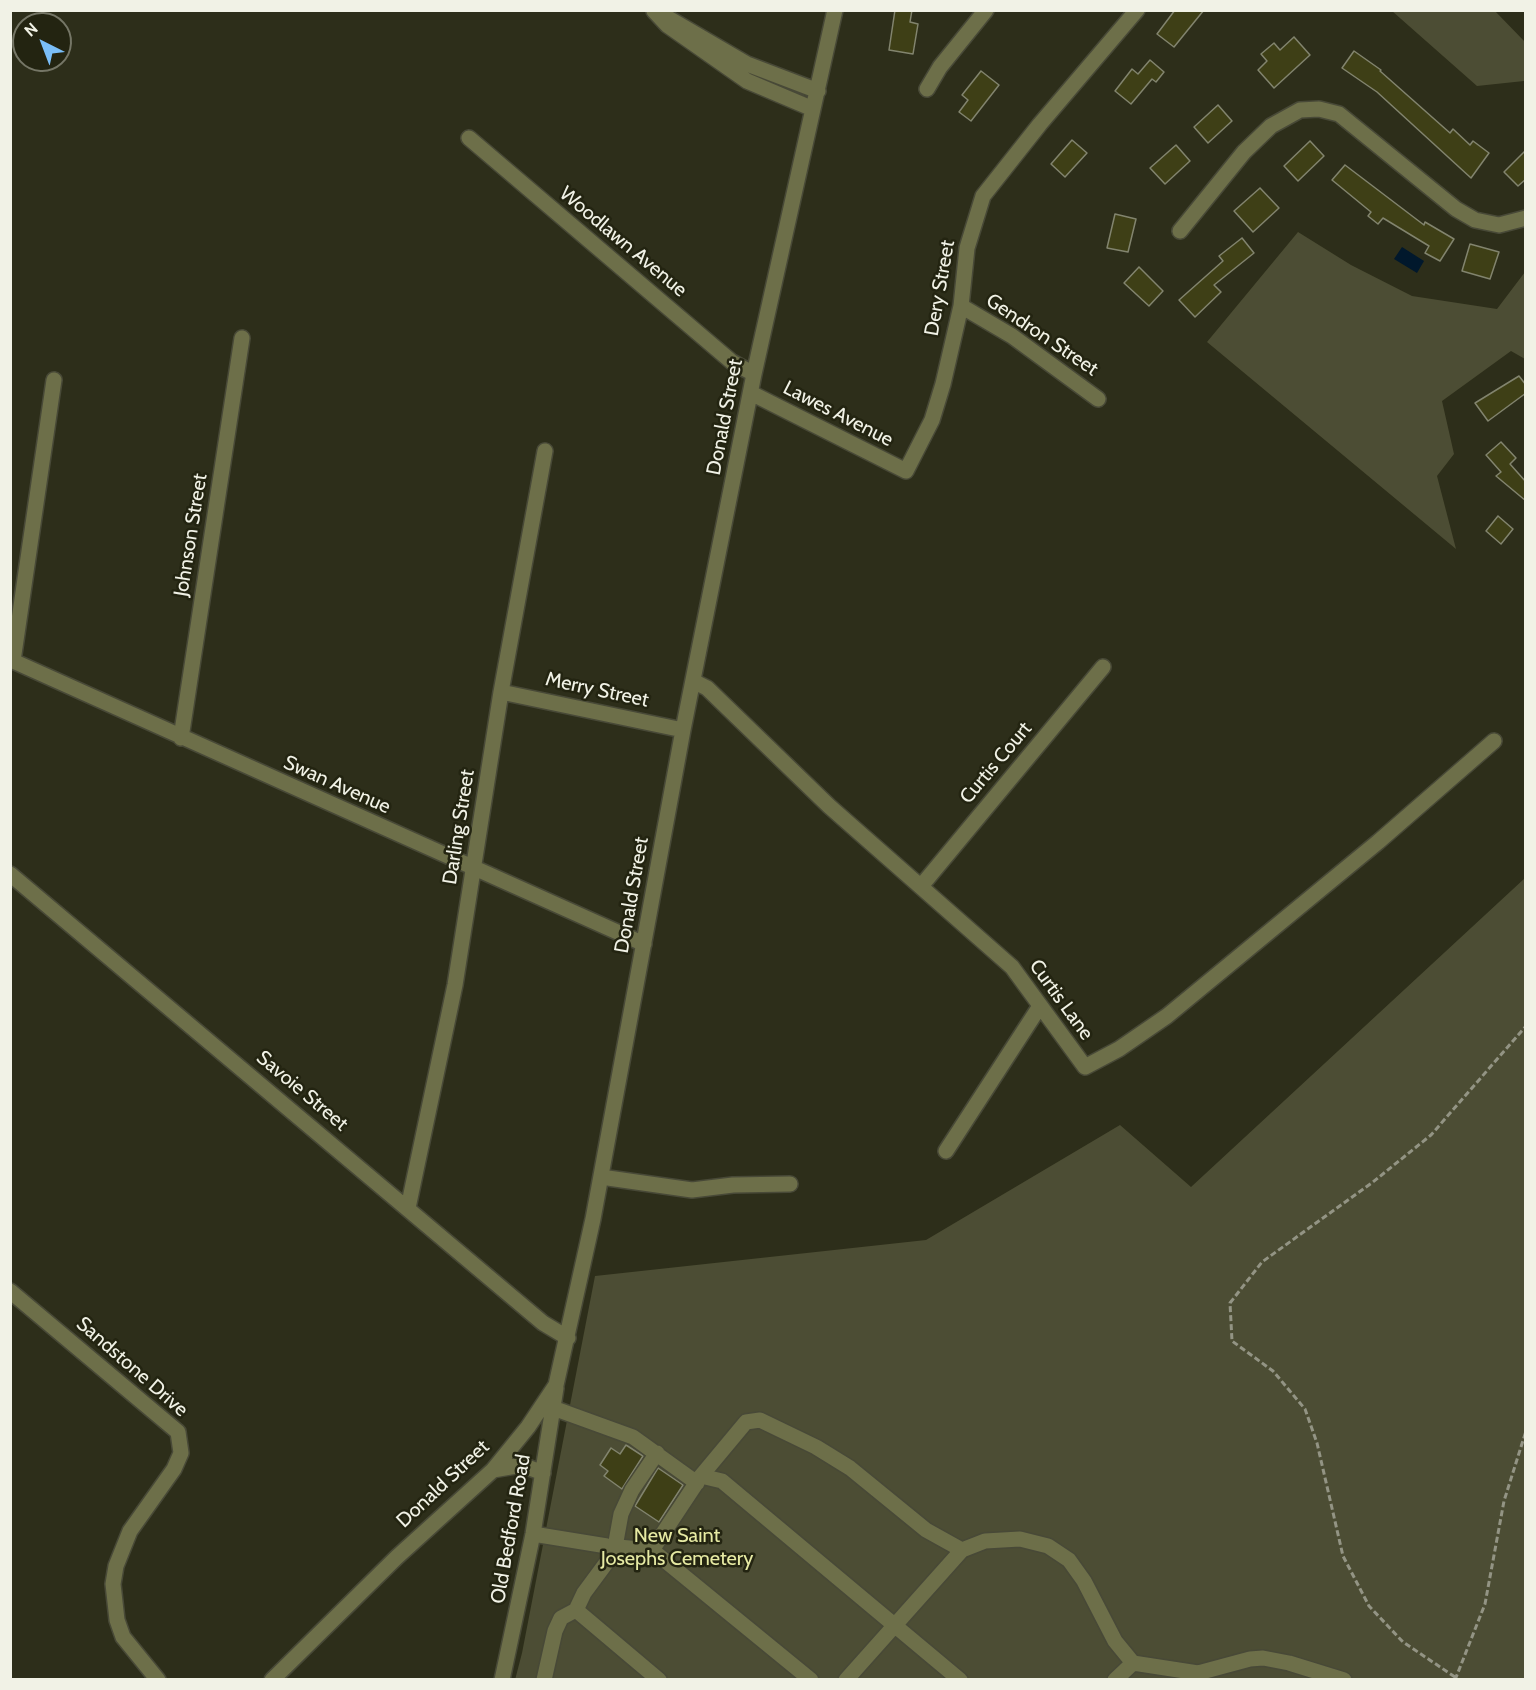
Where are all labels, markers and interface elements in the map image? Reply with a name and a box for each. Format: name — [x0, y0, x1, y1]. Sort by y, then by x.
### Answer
north arrow — [12, 12, 72, 72]
text: N — [20, 19, 42, 41]
street label: Woodlawn Avenue — [554, 182, 692, 302]
street label: Dery Street — [920, 238, 960, 338]
street label: Gendron Street — [981, 289, 1103, 381]
street label: Donald Street — [702, 357, 748, 477]
street label: Lawes Avenue — [779, 376, 897, 452]
street label: Johnson Street — [169, 472, 213, 598]
street label: Merry Street — [543, 667, 651, 713]
street label: Curtis Court — [955, 717, 1037, 809]
street label: Swan Avenue — [280, 751, 394, 819]
street label: Darling Street — [438, 768, 480, 886]
street label: Donald Street — [610, 835, 654, 955]
street label: Curtis Lane — [1024, 955, 1098, 1045]
street label: Savoie Street — [251, 1046, 353, 1136]
street label: Sandstone Drive — [71, 1312, 193, 1422]
street label: Donald Street — [392, 1435, 494, 1533]
street label: Old Bedford Road — [486, 1452, 536, 1606]
park label: New Saint Josephs Cemetery — [601, 1524, 753, 1571]

